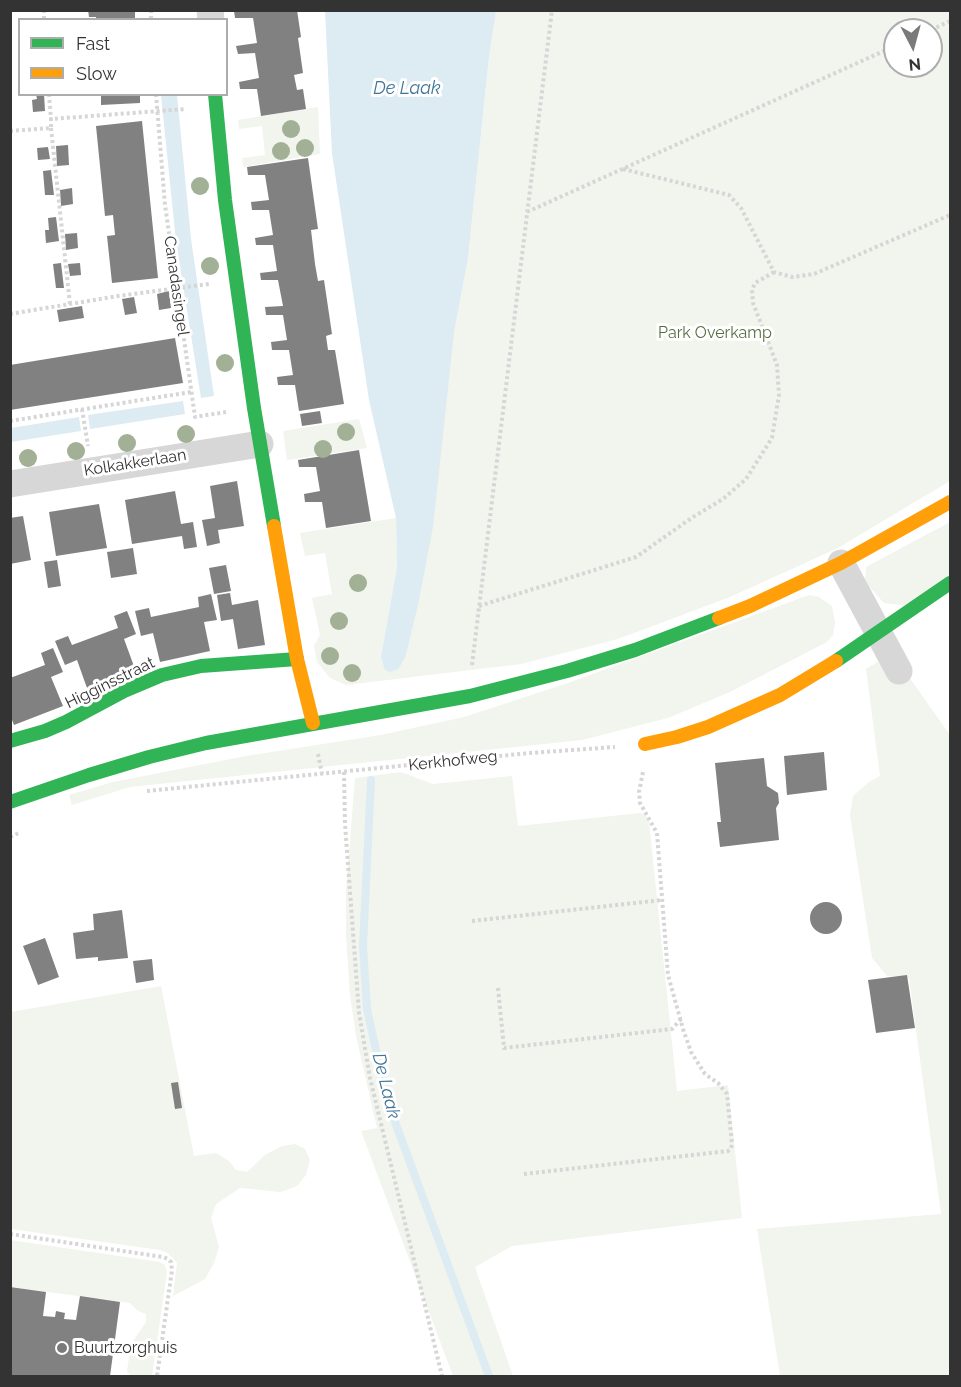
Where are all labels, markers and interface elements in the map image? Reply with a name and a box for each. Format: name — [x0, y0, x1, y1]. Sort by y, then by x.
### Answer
legend — [18, 18, 228, 96]
north arrow — [883, 18, 943, 78]
text: Fast — [76, 33, 110, 54]
text: N — [908, 54, 922, 74]
text: Slow — [76, 63, 117, 84]
water label: De Laak — [373, 78, 441, 100]
street label: Canadasingel — [159, 235, 193, 337]
park label: Park Overkamp — [658, 323, 772, 343]
street label: Kolkakkerlaan — [82, 445, 188, 481]
street label: Higginsstraat — [62, 653, 158, 713]
street label: Kerkhofweg — [408, 747, 498, 775]
water label: De Laak — [367, 1051, 405, 1121]
place label: Buurtzorghuis — [74, 1338, 177, 1358]
marker: Buurtzorghuis — [55, 1341, 69, 1355]

